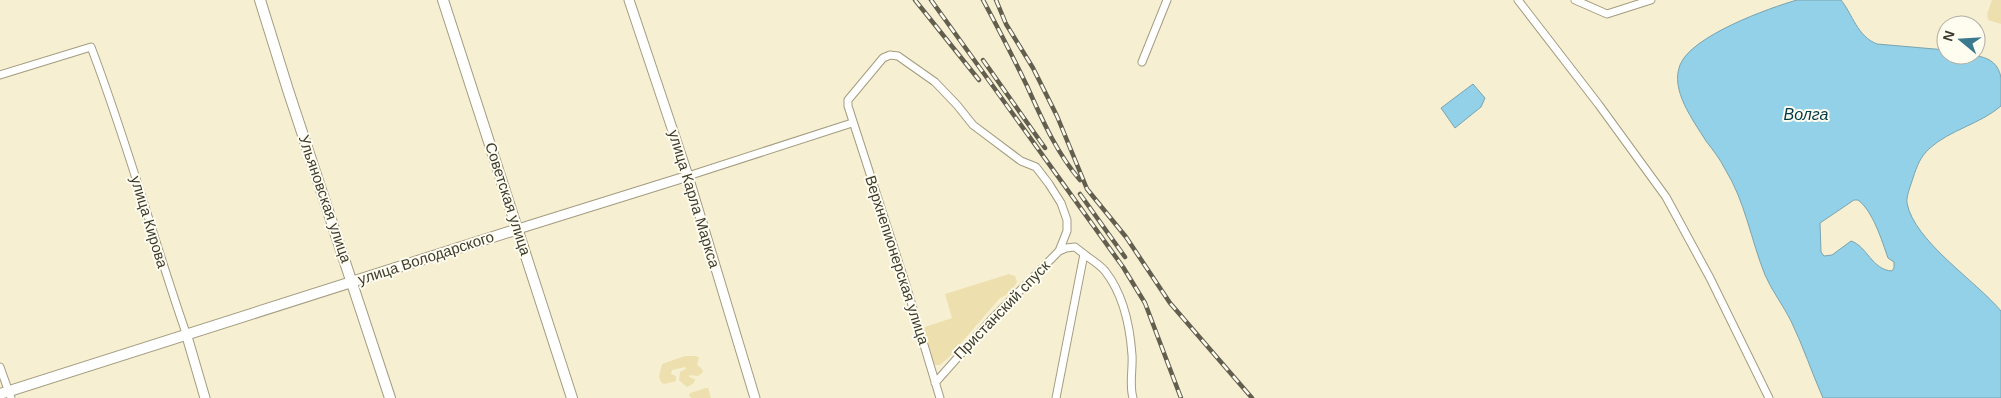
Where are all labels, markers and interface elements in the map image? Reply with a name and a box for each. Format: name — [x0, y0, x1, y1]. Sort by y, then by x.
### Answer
north arrow — [1936, 15, 1986, 65]
text: N — [1939, 29, 1958, 43]
water label: Волга — [1784, 106, 1829, 123]
street label: улица Карла Маркса — [665, 128, 724, 271]
street label: Ульяновская улица — [296, 133, 356, 266]
street label: Советская улица — [482, 140, 535, 258]
street label: Верхнепионерская улица — [862, 173, 933, 347]
street label: улица Кирова — [127, 174, 172, 271]
street label: улица Володарского — [356, 228, 496, 288]
street label: Пристанский спуск — [950, 257, 1053, 362]

